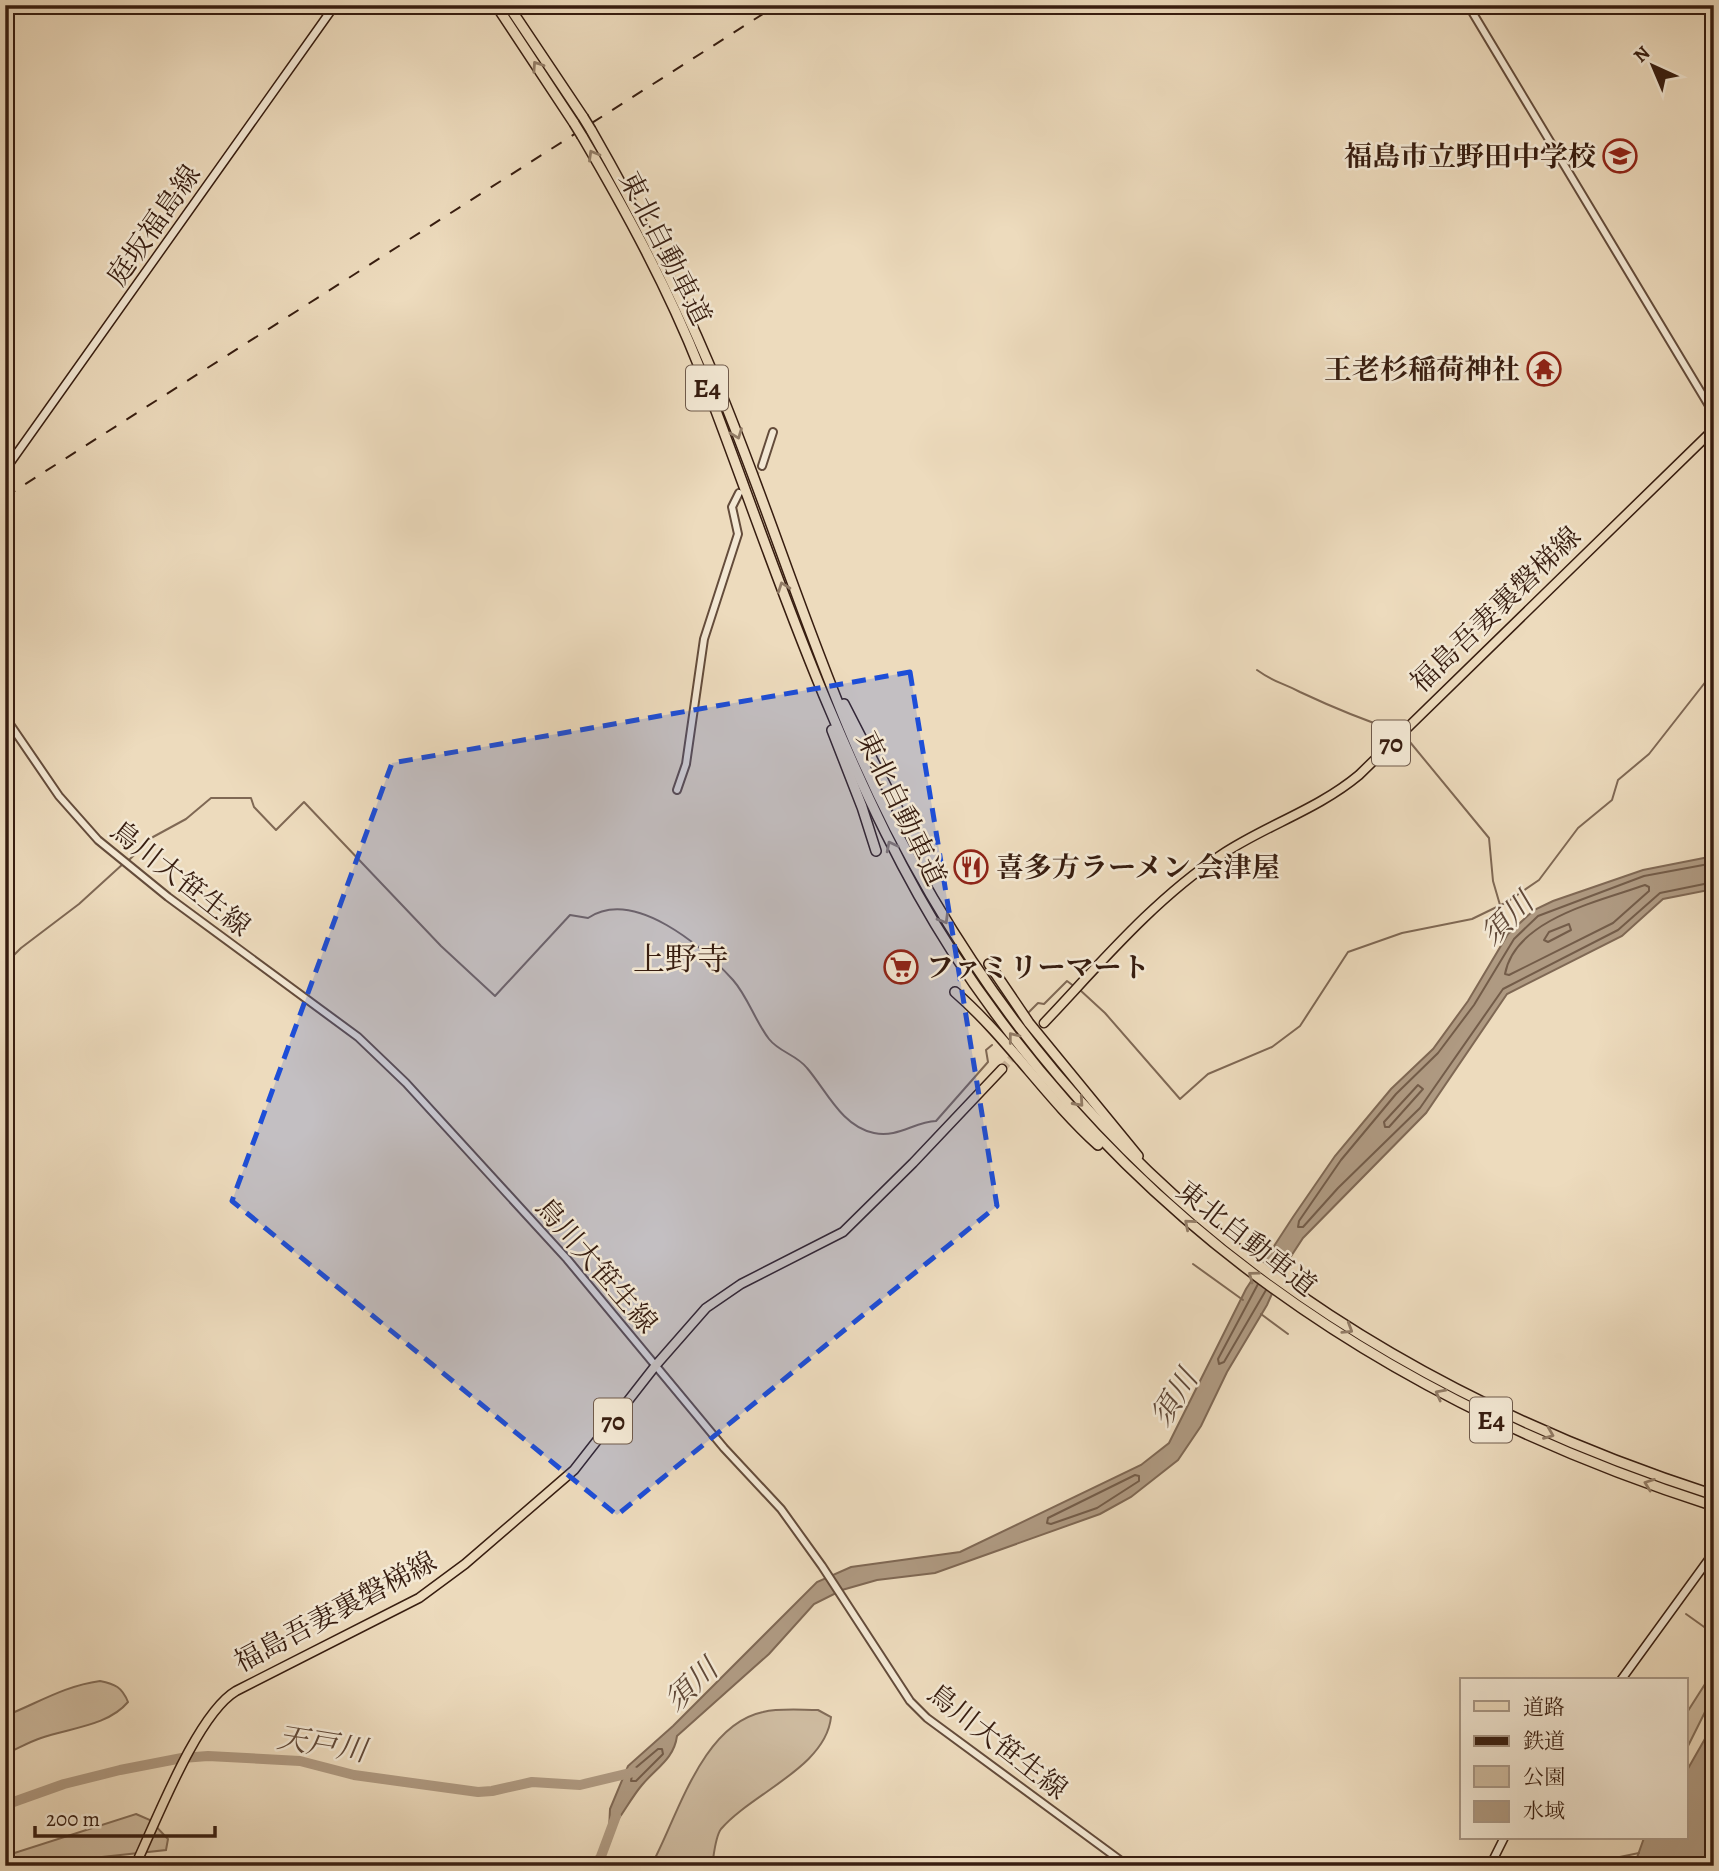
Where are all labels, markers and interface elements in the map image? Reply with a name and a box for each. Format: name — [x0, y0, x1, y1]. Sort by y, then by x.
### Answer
north arrow — [1618, 32, 1688, 102]
text: N — [1628, 40, 1656, 69]
one-way arrow — [533, 61, 545, 74]
school or university icon: 福島市立野田中学校 — [1601, 137, 1639, 175]
place label: 福島市立野田中学校 — [1344, 138, 1596, 176]
one-way arrow — [588, 150, 601, 163]
street label: 庭坂福島線 — [98, 157, 210, 294]
street label: 東北自動車道 — [610, 165, 720, 332]
temple icon: 王老杉稲荷神社 — [1525, 350, 1563, 388]
place label: 王老杉稲荷神社 — [1324, 351, 1520, 389]
road number: E4 — [686, 366, 728, 410]
one-way arrow — [728, 428, 742, 440]
street label: 福島吾妻裏磐梯線 — [1402, 518, 1589, 701]
one-way arrow — [777, 582, 791, 594]
road number: 70 — [1372, 720, 1410, 765]
street label: 東北自動車道 — [847, 725, 955, 892]
street label: 鳥川大笹生線 — [102, 812, 258, 945]
one-way arrow — [886, 840, 900, 853]
restaurant icon: 喜多方ラーメン 会津屋 — [952, 848, 990, 886]
place label: 喜多方ラーメン 会津屋 — [996, 849, 1279, 887]
water label: 須川 — [1472, 882, 1544, 954]
one-way arrow — [936, 911, 949, 924]
district label: 上野寺 — [633, 937, 729, 981]
supermarket icon: ファミリーマート — [882, 948, 920, 986]
place label: ファミリーマート — [926, 949, 1149, 987]
one-way arrow — [1009, 1033, 1022, 1045]
one-way arrow — [1071, 1094, 1083, 1107]
street label: 東北自動車道 — [1168, 1172, 1324, 1305]
street label: 鳥川大笹生線 — [527, 1190, 666, 1342]
one-way arrow — [1184, 1220, 1197, 1232]
one-way arrow — [1248, 1271, 1261, 1284]
one-way arrow — [1340, 1320, 1353, 1333]
water label: 須川 — [1141, 1359, 1208, 1434]
one-way arrow — [1435, 1389, 1448, 1402]
road number: 70 — [594, 1398, 632, 1444]
road number: E4 — [1470, 1398, 1512, 1442]
one-way arrow — [1543, 1425, 1555, 1439]
one-way arrow — [1644, 1478, 1656, 1492]
street label: 福島吾妻裏磐梯線 — [228, 1543, 443, 1681]
water label: 須川 — [655, 1648, 729, 1720]
street label: 鳥川大笹生線 — [919, 1675, 1075, 1808]
legend — [1460, 1678, 1688, 1840]
text: 道路 — [1523, 1693, 1565, 1721]
water label: 天戸川 — [274, 1717, 373, 1771]
text: 鉄道 — [1523, 1727, 1565, 1755]
text: 公園 — [1523, 1763, 1565, 1791]
scale bar — [35, 1794, 215, 1838]
text: 水域 — [1523, 1797, 1565, 1825]
text: 200 m — [46, 1805, 100, 1833]

